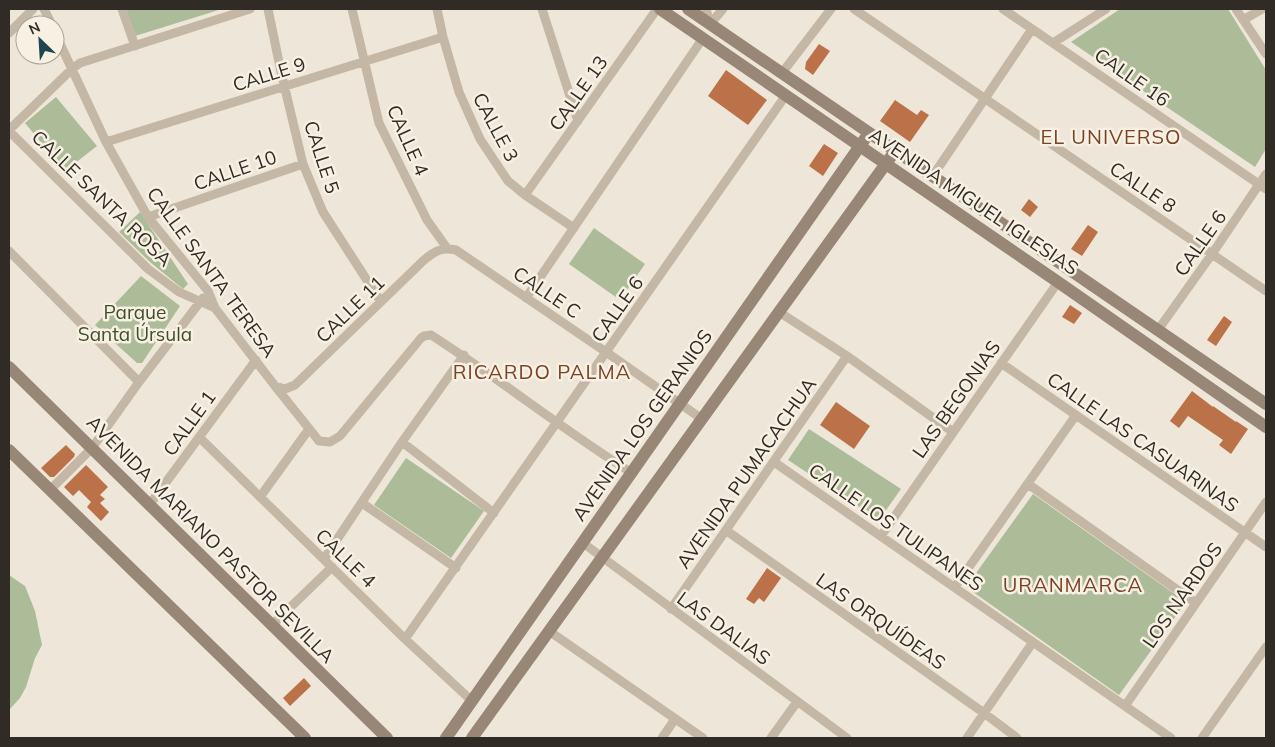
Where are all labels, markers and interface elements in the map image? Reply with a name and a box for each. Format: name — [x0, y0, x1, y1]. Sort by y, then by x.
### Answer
north arrow — [15, 15, 65, 65]
text: N — [26, 18, 43, 39]
street label: CALLE 16 — [1090, 42, 1174, 112]
street label: CALLE 13 — [543, 51, 613, 135]
street label: CALLE 9 — [230, 52, 308, 96]
street label: CALLE 3 — [468, 88, 524, 166]
street label: CALLE 4 — [382, 101, 434, 179]
street label: CALLE 5 — [299, 118, 345, 196]
street label: AVENIDA MIGUEL IGLESIAS — [865, 122, 1083, 280]
district label: EL UNIVERSO — [1040, 124, 1182, 149]
street label: CALLE SANTA ROSA — [27, 125, 177, 271]
street label: CALLE 10 — [190, 145, 280, 195]
street label: CALLE 8 — [1105, 156, 1181, 218]
street label: CALLE SANTA TERESA — [142, 182, 282, 362]
street label: CALLE 6 — [1169, 205, 1231, 281]
street label: CALLE C — [509, 261, 585, 323]
street label: CALLE 11 — [311, 270, 389, 348]
street label: CALLE 6 — [586, 271, 648, 347]
park label: Parque Santa Úrsula — [78, 300, 192, 346]
street label: AVENIDA LOS GERANIOS — [567, 325, 717, 525]
street label: LAS BEGONIAS — [907, 336, 1005, 462]
district label: RICARDO PALMA — [453, 359, 631, 384]
street label: CALLE LAS CASUARINAS — [1043, 367, 1243, 517]
street label: AVENIDA PUMACACHUA — [671, 373, 821, 573]
street label: CALLE 1 — [157, 386, 221, 460]
street label: AVENIDA MARIANO PASTOR SEVILLA — [82, 410, 340, 668]
street label: CALLE LOS TULIPANES — [804, 458, 988, 596]
street label: CALLE 4 — [311, 523, 381, 593]
street label: LOS NARDOS — [1137, 538, 1227, 652]
street label: LAS ORQUÍDEAS — [812, 567, 950, 675]
district label: URANMARCA — [1003, 572, 1143, 597]
street label: LAS DALIAS — [673, 586, 775, 670]

